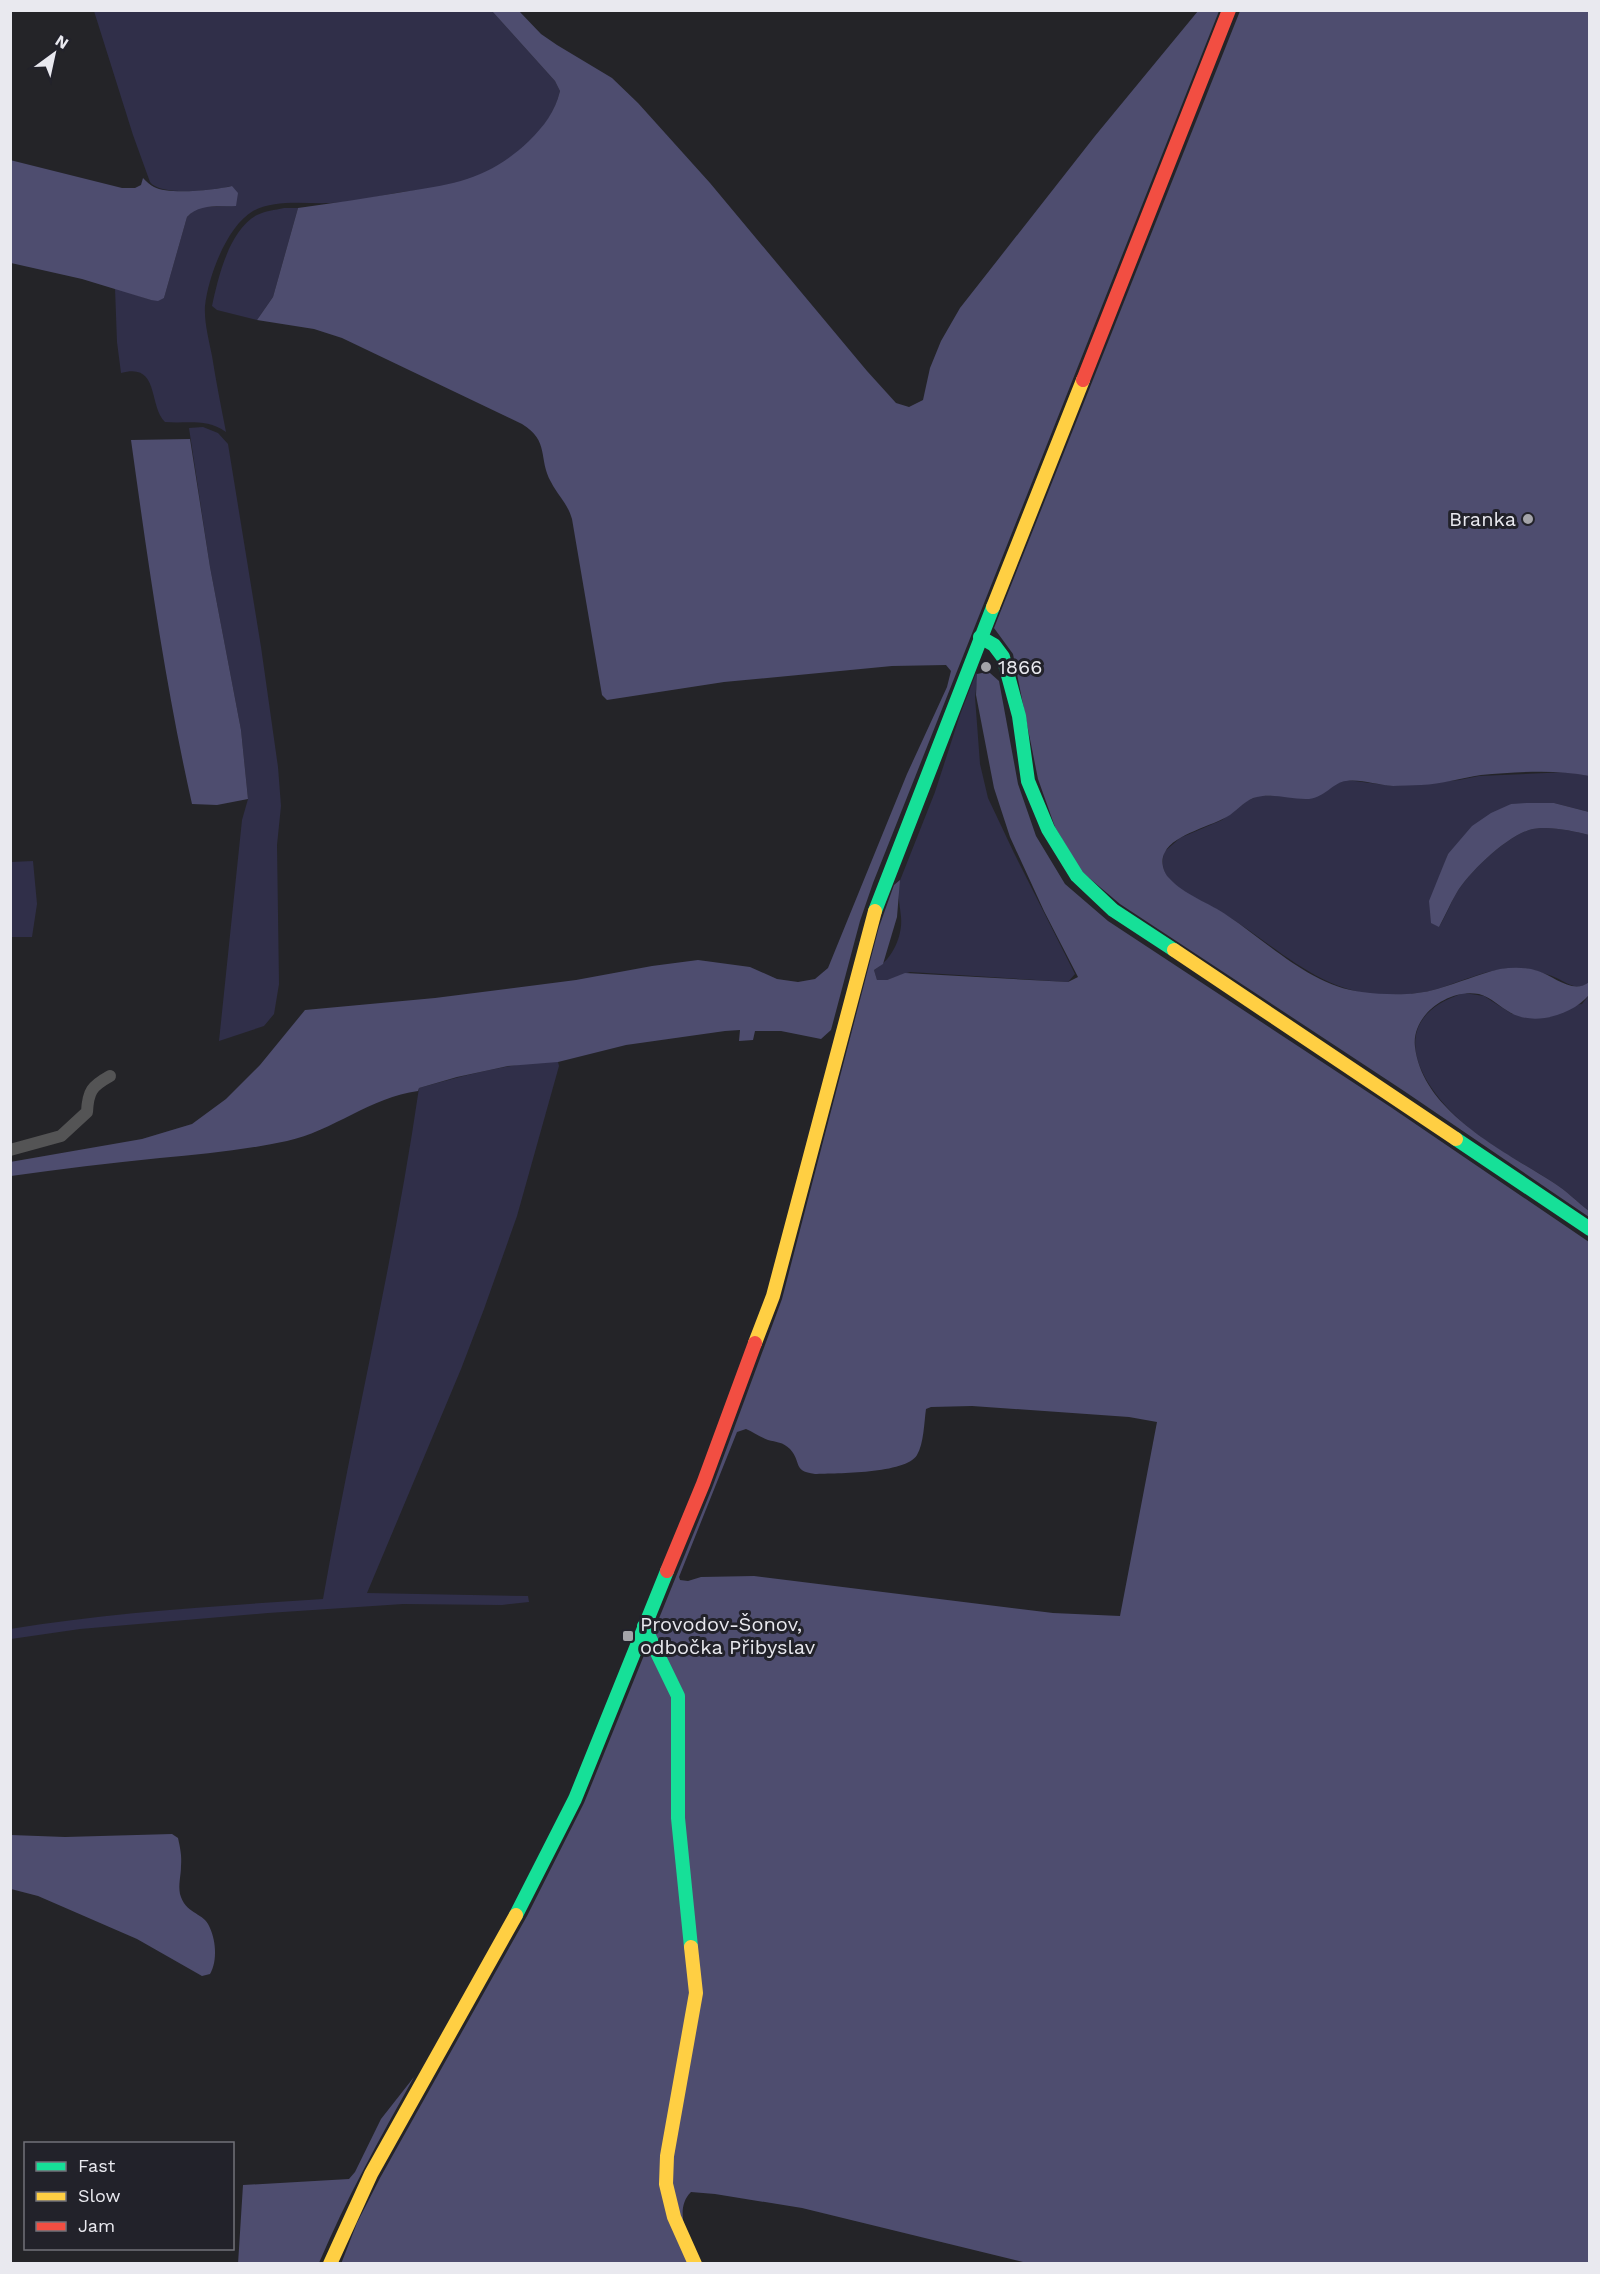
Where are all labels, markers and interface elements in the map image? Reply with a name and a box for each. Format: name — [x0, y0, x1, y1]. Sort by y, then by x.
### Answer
north arrow — [24, 24, 84, 84]
text: N — [52, 31, 72, 53]
place label: Branka — [1449, 507, 1516, 531]
marker: Branka — [1521, 512, 1535, 526]
place label: 1866 — [998, 655, 1042, 679]
marker: 1866 — [979, 660, 993, 674]
place label: Provodov-Šonov, odbočka Přibyslav — [640, 1612, 816, 1659]
marker: Provodov-Šonov, odbočka Přibyslav — [621, 1629, 635, 1643]
legend — [24, 2142, 234, 2250]
text: Fast — [78, 2155, 116, 2176]
text: Slow — [78, 2185, 121, 2206]
text: Jam — [78, 2215, 115, 2236]

